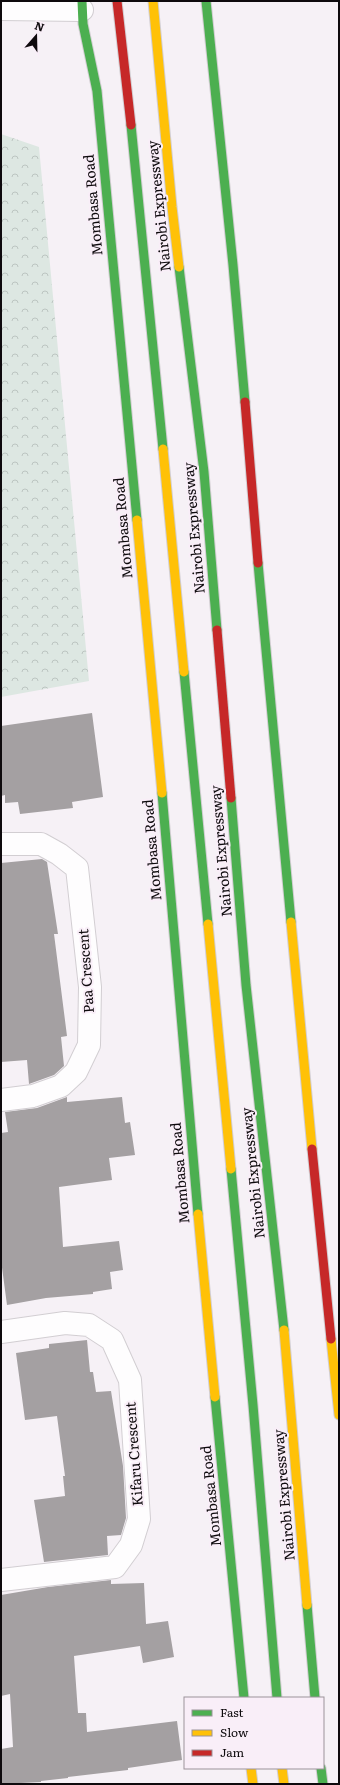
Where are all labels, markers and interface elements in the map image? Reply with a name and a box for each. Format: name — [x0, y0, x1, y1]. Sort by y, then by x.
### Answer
north arrow — [16, 16, 56, 56]
text: N — [33, 17, 47, 35]
street label: Nairobi Expressway — [141, 139, 175, 273]
street label: Mombasa Road — [78, 153, 106, 257]
street label: Nairobi Expressway — [177, 461, 209, 595]
street label: Mombasa Road — [108, 476, 136, 580]
street label: Nairobi Expressway — [204, 784, 236, 918]
street label: Mombasa Road — [137, 798, 165, 902]
street label: Paa Crescent — [72, 928, 98, 1014]
street label: Nairobi Expressway — [235, 1106, 269, 1240]
street label: Mombasa Road — [165, 1121, 193, 1225]
street label: Kifaru Crescent — [119, 1401, 147, 1507]
street label: Nairobi Expressway — [267, 1428, 299, 1562]
street label: Mombasa Road — [195, 1444, 225, 1548]
legend — [184, 1697, 324, 1769]
text: Fast — [220, 1703, 244, 1721]
text: Slow — [220, 1723, 249, 1741]
text: Jam — [220, 1743, 245, 1761]

